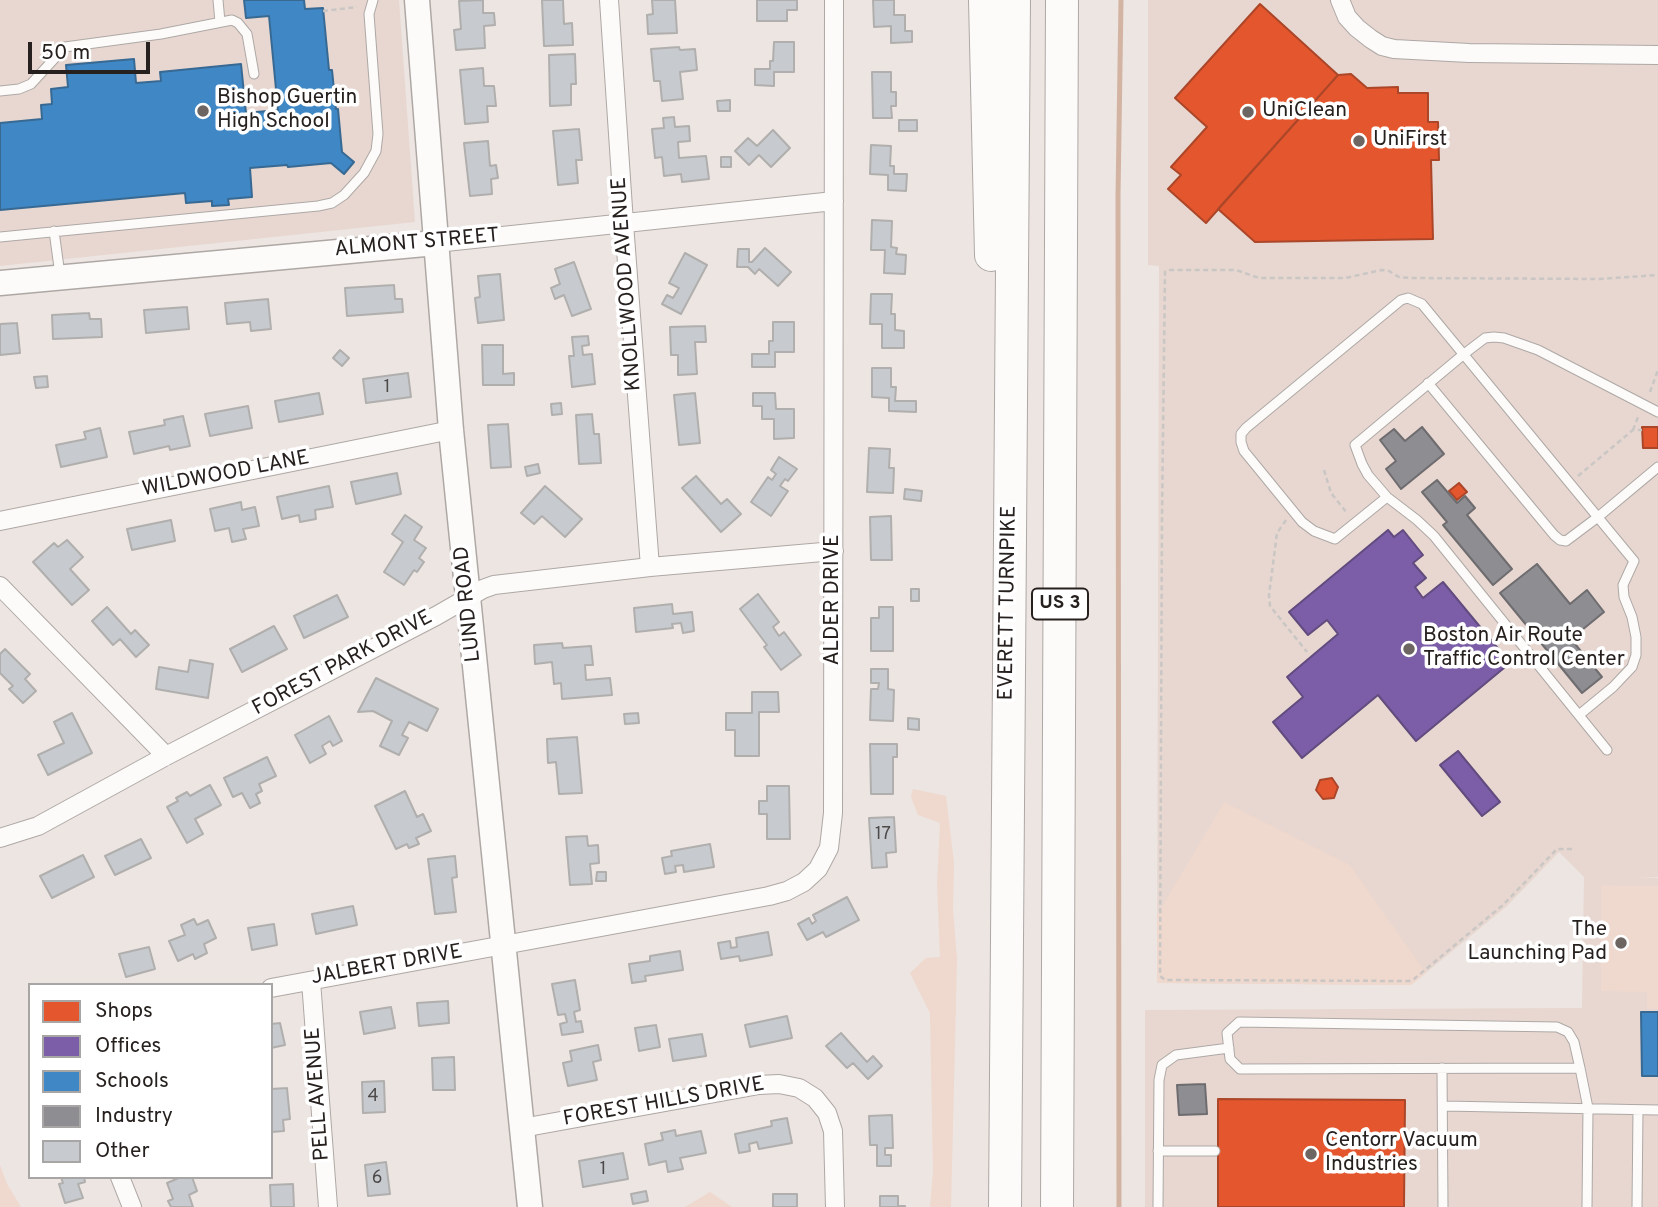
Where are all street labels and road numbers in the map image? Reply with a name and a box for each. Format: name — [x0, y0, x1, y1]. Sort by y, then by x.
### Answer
street label: KNOLLWOOD AVENUE — [608, 176, 648, 392]
street label: ALMONT STREET — [334, 224, 500, 264]
street label: WILDWOOD LANE — [140, 446, 312, 504]
street label: EVERETT TURNPIKE — [995, 505, 1023, 701]
street label: ALDER DRIVE — [821, 534, 847, 666]
street label: LUND ROAD — [450, 545, 488, 663]
road number: US 3 — [1032, 589, 1088, 620]
street label: FOREST PARK DRIVE — [249, 606, 437, 722]
street label: JALBERT DRIVE — [309, 940, 465, 992]
street label: PELL AVENUE — [302, 1026, 336, 1162]
street label: FOREST HILLS DRIVE — [561, 1073, 767, 1133]

